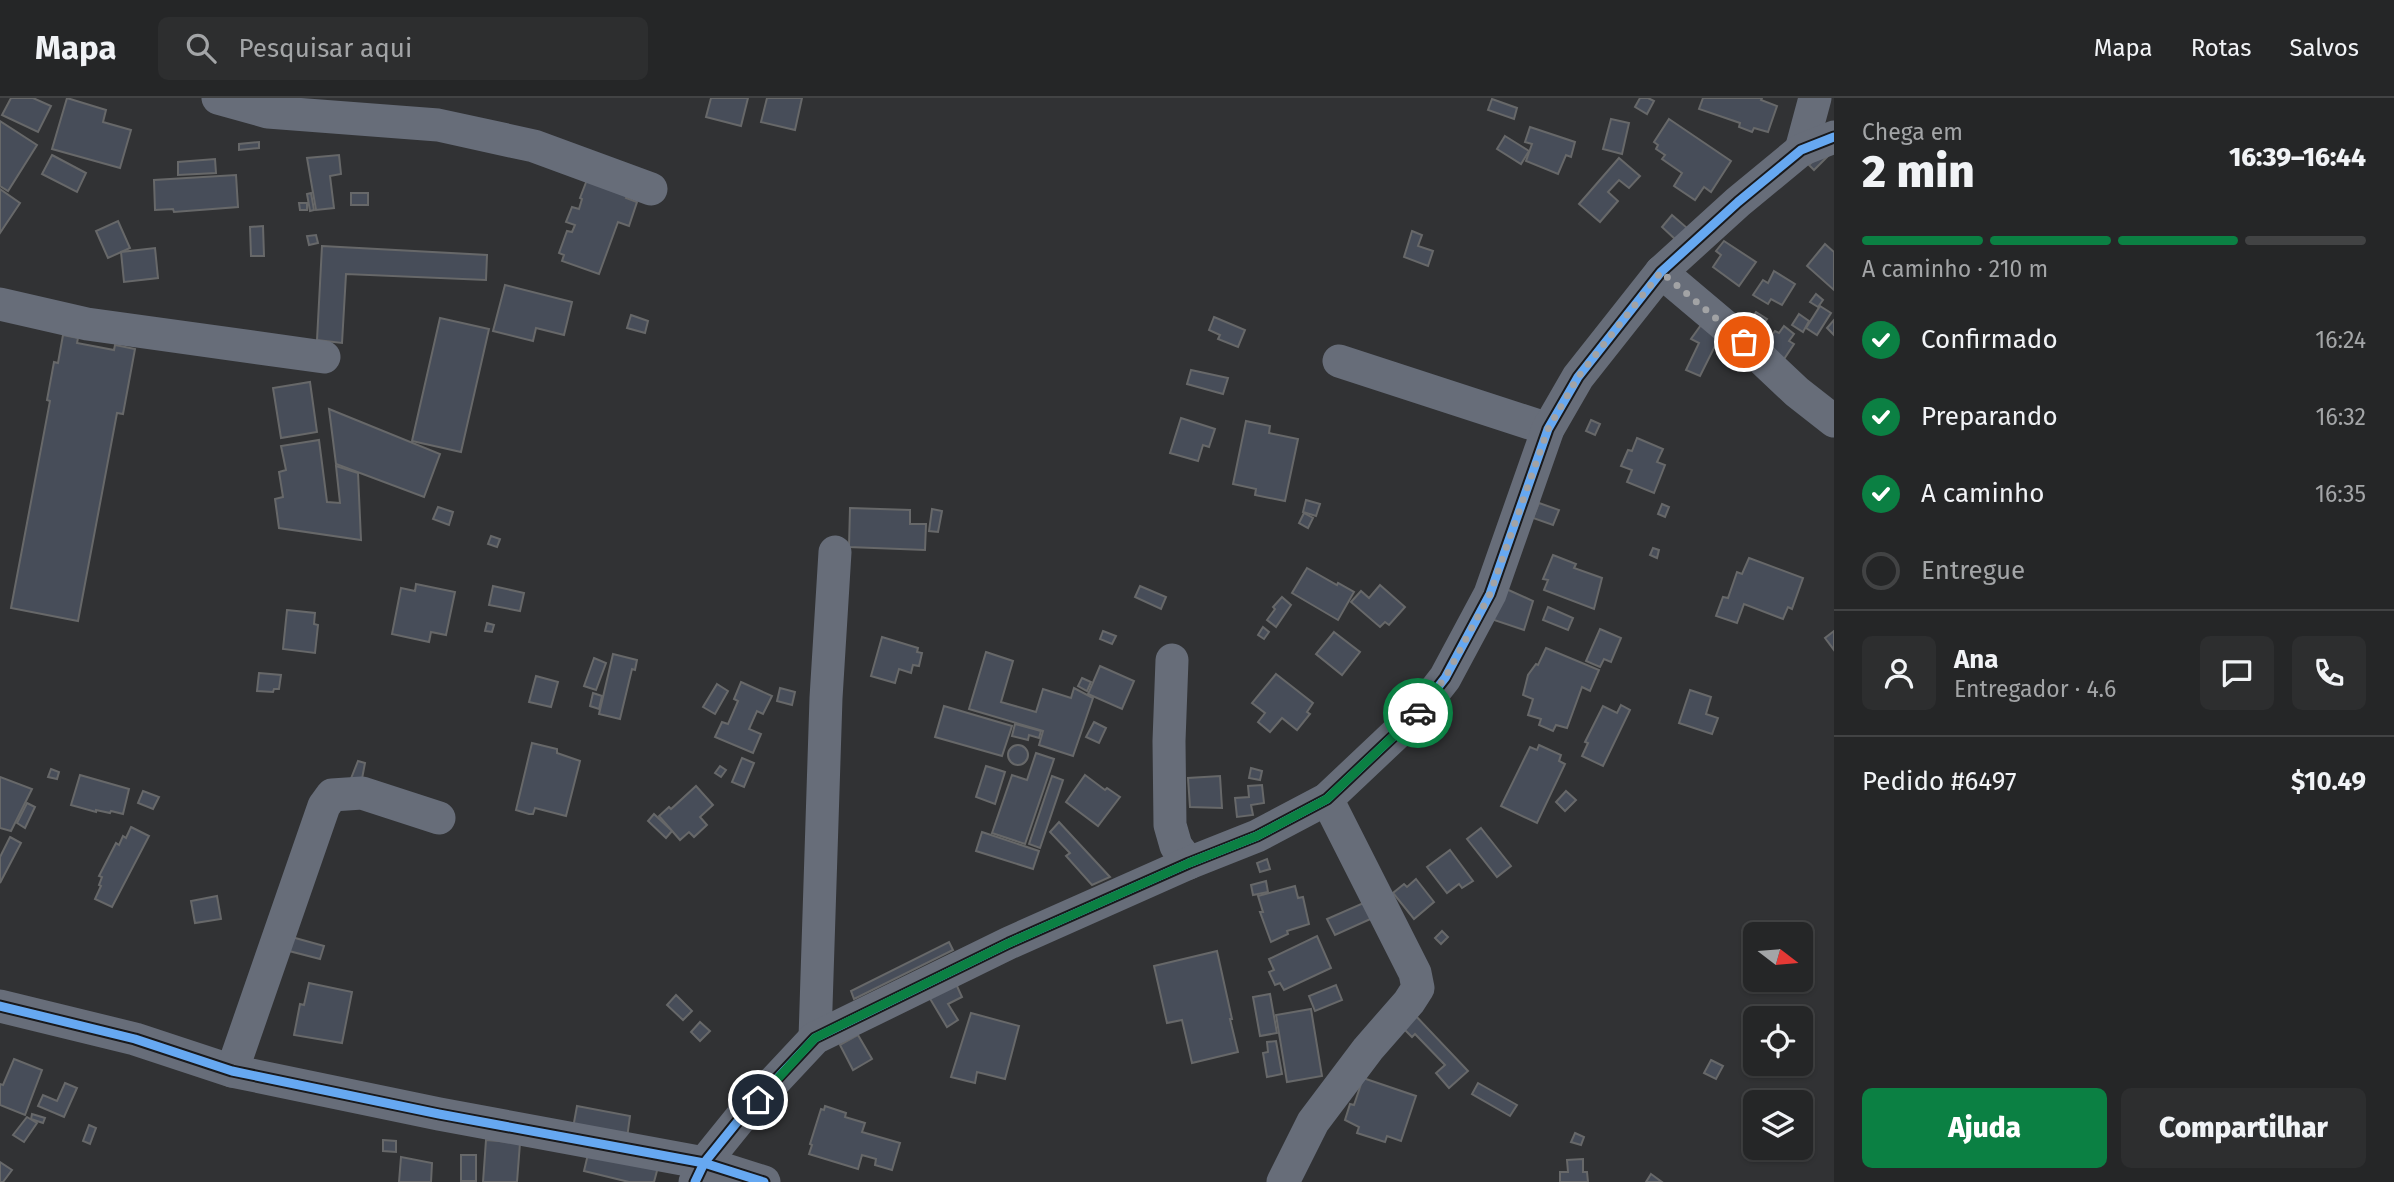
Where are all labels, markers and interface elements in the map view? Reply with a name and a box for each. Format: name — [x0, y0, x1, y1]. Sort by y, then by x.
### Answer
search box — [158, 17, 648, 80]
text: Mapa — [35, 28, 116, 68]
icon: search — [182, 29, 220, 67]
text: Pesquisar aqui — [238, 33, 412, 64]
text: Mapa — [2094, 34, 2153, 62]
text: Rotas — [2191, 34, 2251, 62]
text: Salvos — [2289, 34, 2359, 62]
text: Chega em — [1862, 118, 1963, 146]
text: 16:39–16:44 — [2229, 142, 2366, 173]
text: 2 min — [1862, 144, 1975, 199]
text: A caminho · 210 m — [1862, 255, 2048, 283]
pin — [1714, 312, 1774, 372]
icon: check — [1862, 321, 1900, 359]
icon: bag — [1725, 323, 1763, 361]
text: Confirmado — [1921, 324, 2058, 355]
text: 16:24 — [2315, 326, 2366, 354]
icon: check — [1862, 398, 1900, 436]
text: Preparando — [1921, 401, 2058, 432]
text: 16:32 — [2315, 403, 2366, 431]
icon: check — [1862, 475, 1900, 513]
text: A caminho — [1921, 478, 2044, 509]
text: 16:35 — [2315, 480, 2366, 508]
text: Entregue — [1921, 555, 2025, 586]
button: person — [1862, 636, 1936, 710]
button: chat — [2200, 636, 2274, 710]
button: phone — [2292, 636, 2366, 710]
text: Ana — [1954, 644, 1999, 675]
text: Entregador · 4.6 — [1954, 675, 2116, 703]
courier — [1383, 678, 1453, 748]
icon: car — [1399, 694, 1437, 732]
text: Pedido #6497 — [1862, 766, 2016, 797]
text: $10.49 — [2291, 766, 2366, 797]
north arrow — [1743, 922, 1813, 992]
map controls — [1743, 922, 1813, 1160]
button: locate — [1743, 1006, 1813, 1076]
pin — [728, 1070, 788, 1130]
icon: home — [739, 1081, 777, 1119]
button: Ajuda — [1862, 1088, 2107, 1168]
button: Compartilhar — [2121, 1088, 2366, 1168]
button: layers — [1743, 1090, 1813, 1160]

